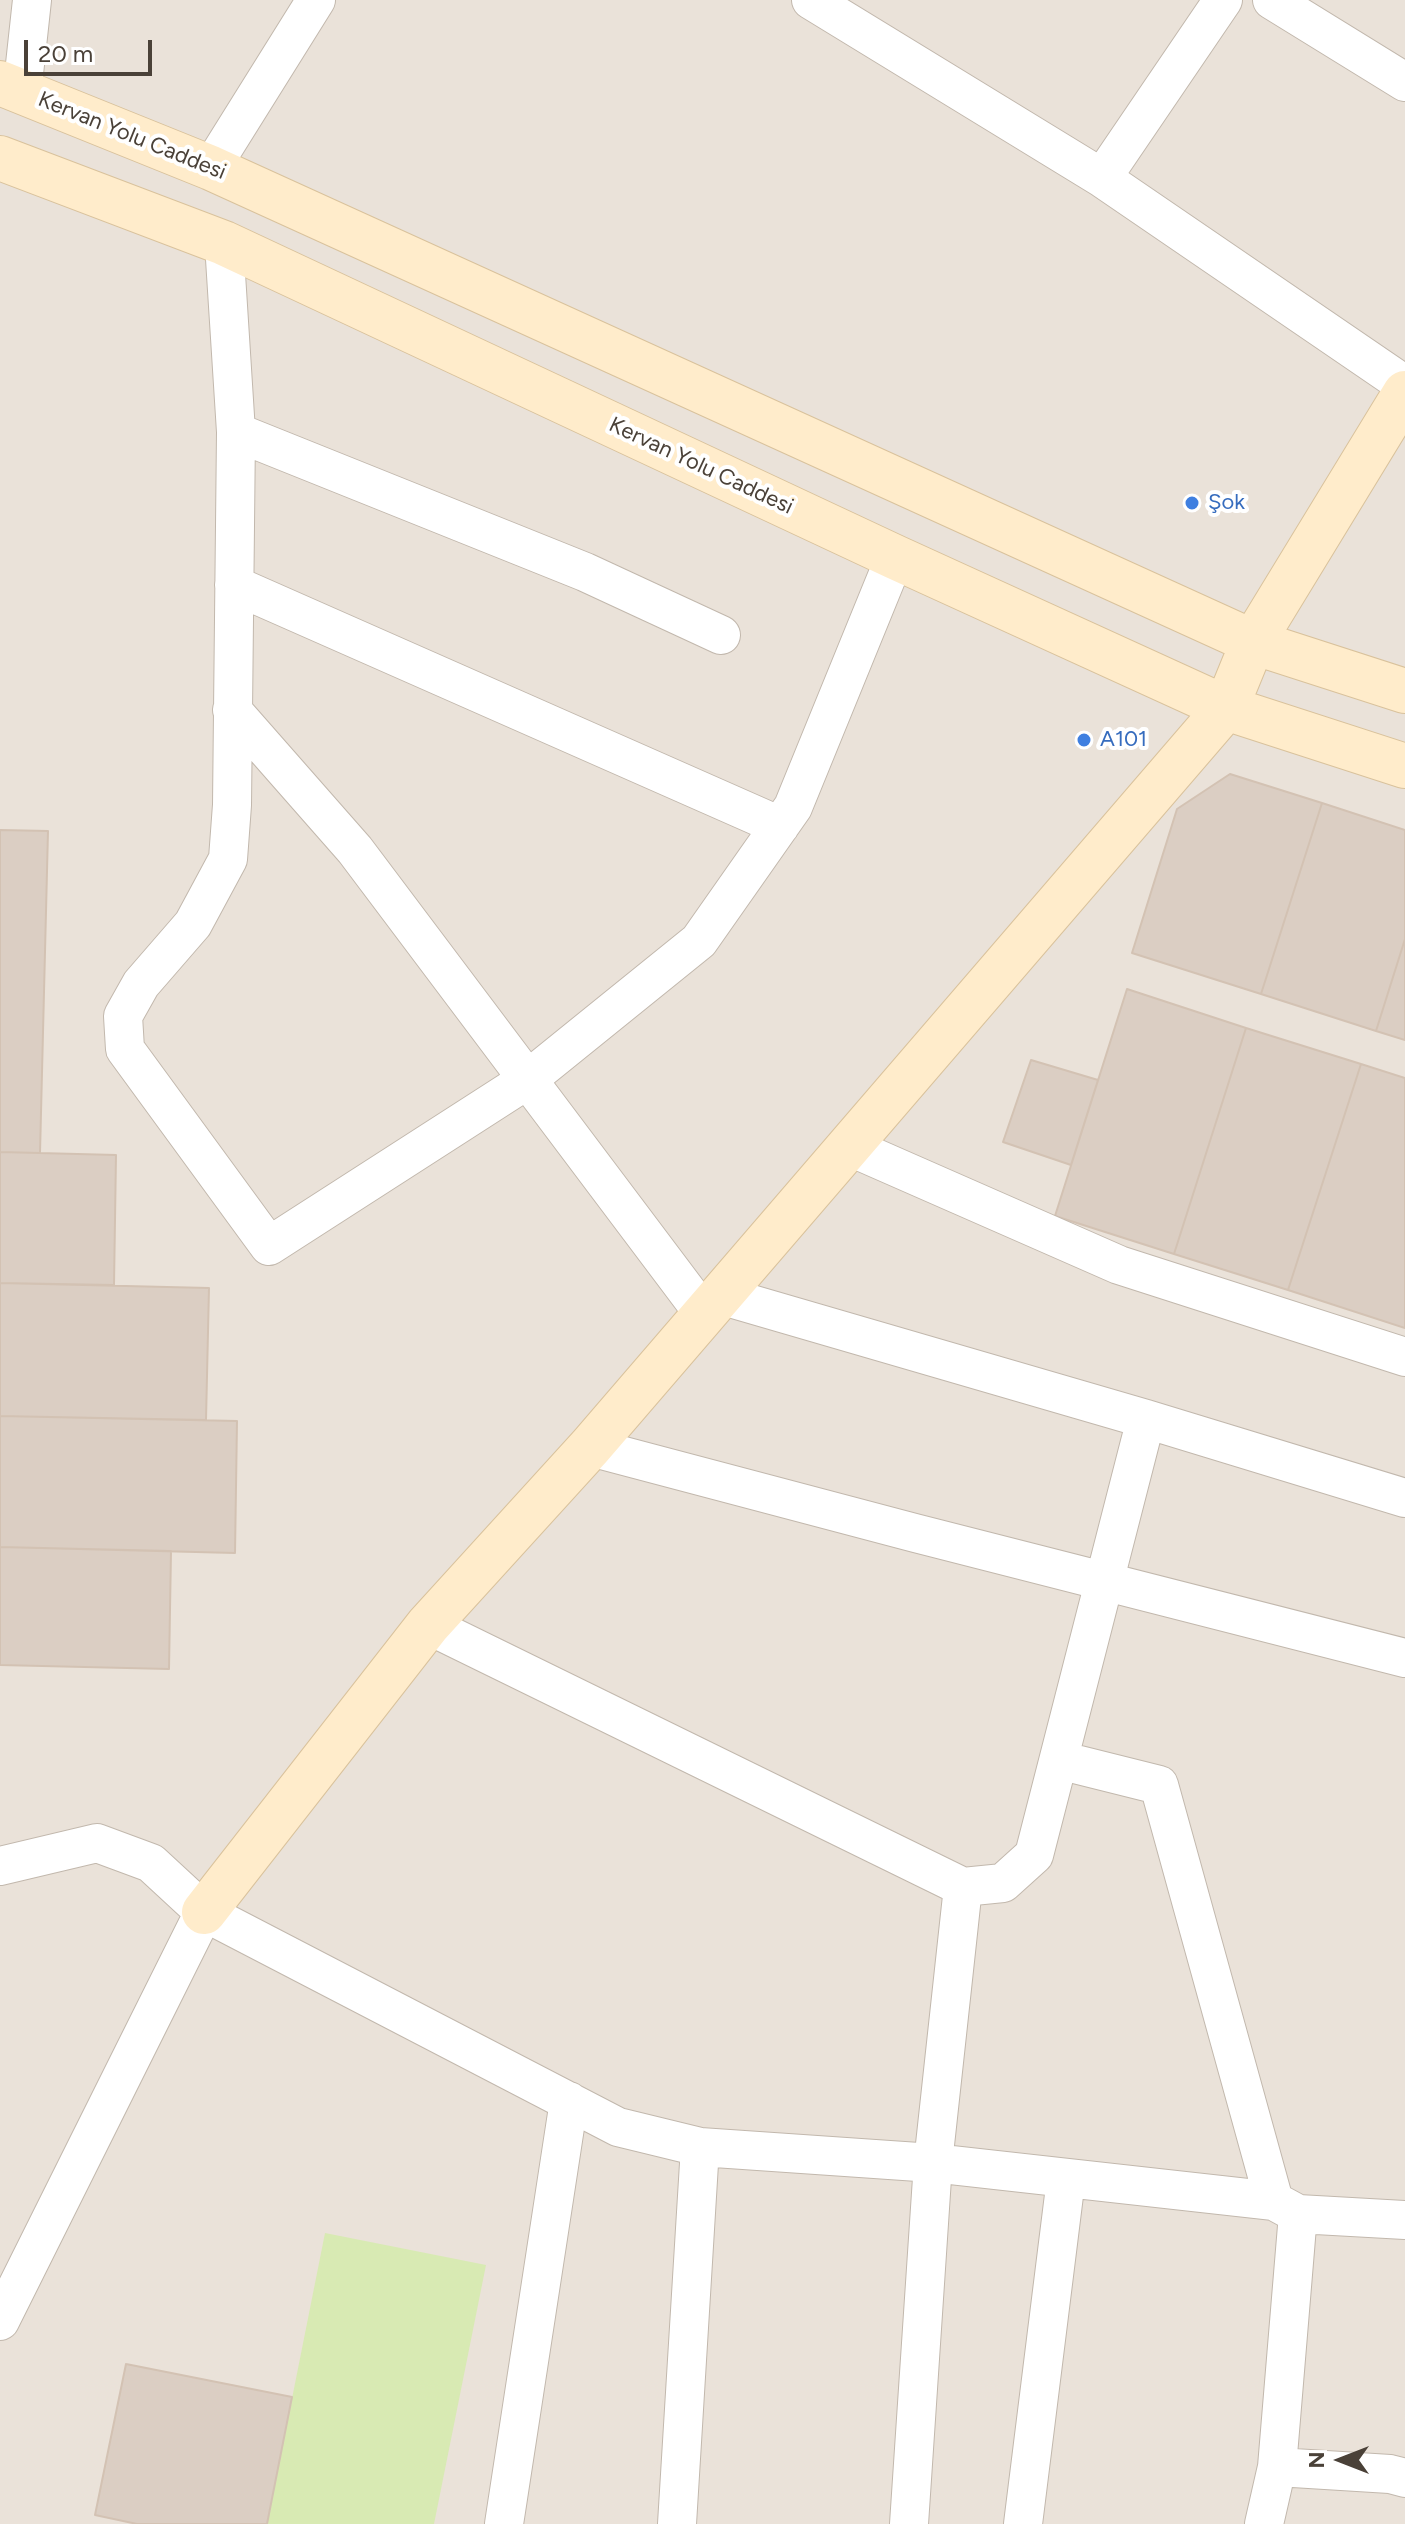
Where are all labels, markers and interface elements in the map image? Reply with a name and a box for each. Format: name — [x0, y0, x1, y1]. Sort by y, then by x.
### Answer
scale bar — [28, 24, 156, 74]
text: 20 m — [38, 39, 93, 68]
street label: Kervan Yolu Caddesi — [34, 86, 230, 186]
street label: Kervan Yolu Caddesi — [605, 412, 797, 520]
place label: Şok — [1208, 490, 1245, 516]
marker: Şok — [1183, 494, 1201, 512]
place label: A101 — [1100, 727, 1147, 753]
marker: A101 — [1075, 731, 1093, 749]
north arrow — [1301, 2420, 1381, 2500]
text: N — [1303, 2452, 1330, 2469]

